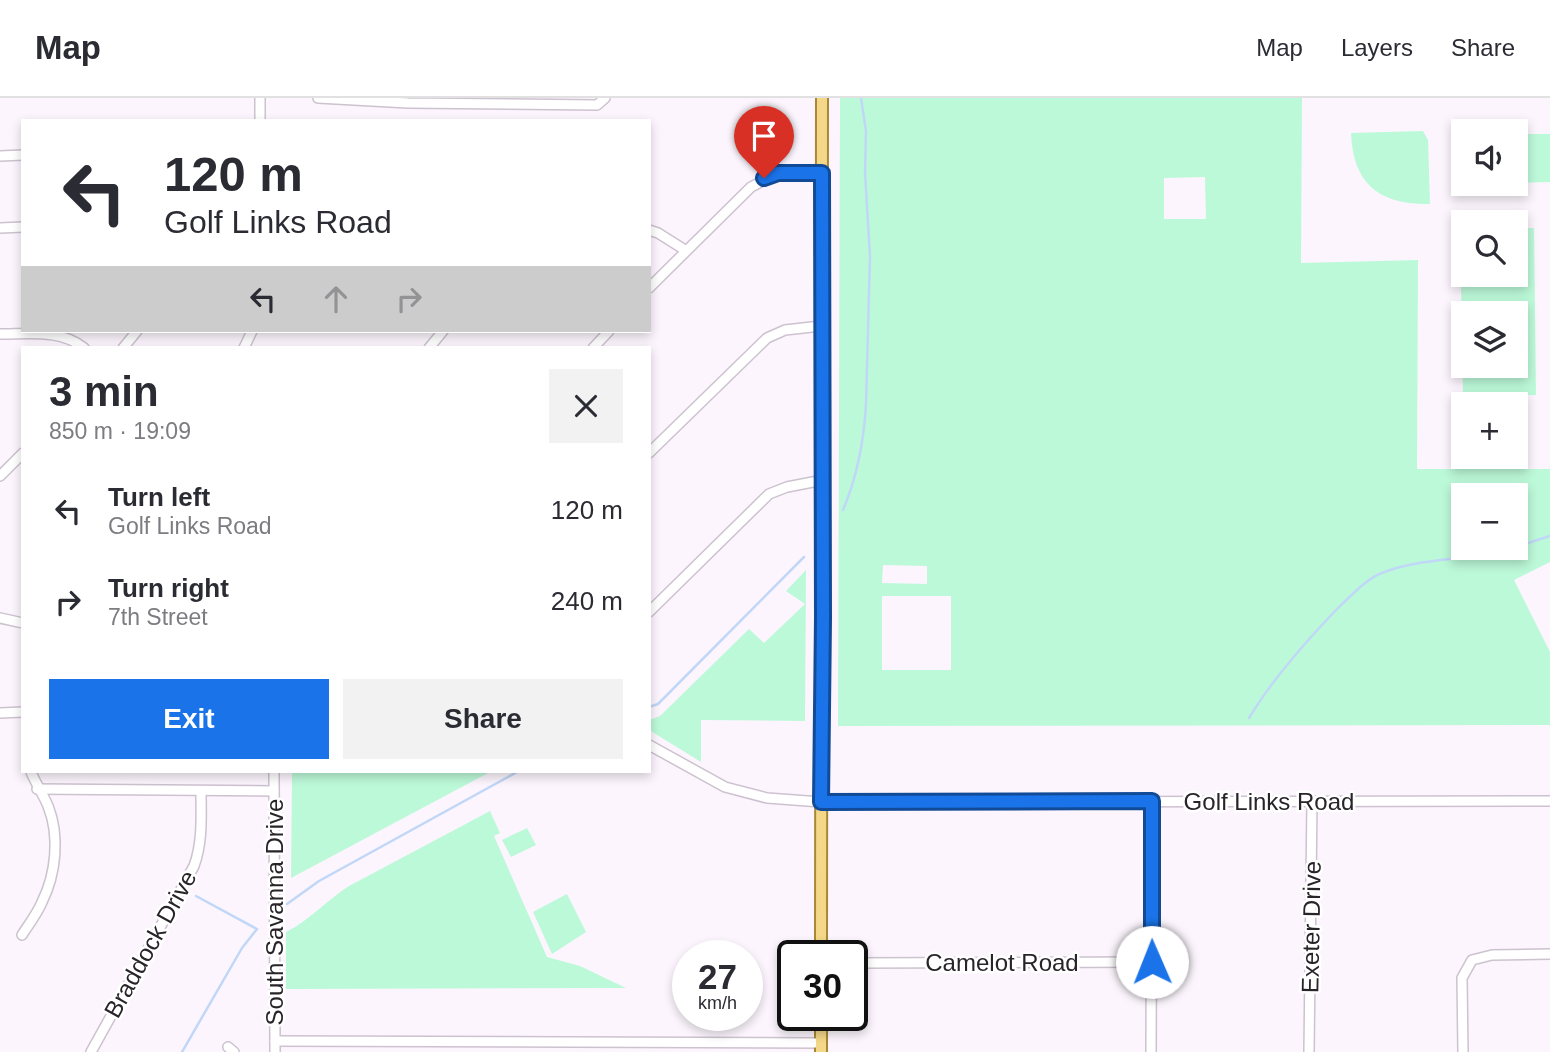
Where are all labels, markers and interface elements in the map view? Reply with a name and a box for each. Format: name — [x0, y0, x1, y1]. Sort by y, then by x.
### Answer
text: Map — [35, 29, 101, 66]
text: Map — [1256, 34, 1303, 61]
text: Layers — [1341, 34, 1413, 61]
text: Share — [1451, 34, 1515, 61]
pin — [734, 106, 794, 178]
icon: arrive — [745, 117, 783, 155]
map controls — [1451, 119, 1528, 560]
button: sound — [1451, 119, 1528, 196]
icon: left — [49, 147, 140, 238]
text: 120 m — [164, 147, 303, 201]
text: Golf Links Road — [164, 204, 392, 240]
button: search — [1451, 210, 1528, 287]
icon: left — [244, 280, 282, 318]
icon: ahead — [317, 280, 355, 318]
icon: right — [390, 280, 428, 318]
button: layers — [1451, 301, 1528, 378]
text: 3 min — [49, 368, 159, 415]
button: close — [549, 369, 623, 443]
button: + — [1451, 392, 1528, 469]
text: 850 m · 19:09 — [49, 418, 191, 444]
text: Turn left — [108, 482, 210, 512]
button: − — [1451, 483, 1528, 560]
icon: left — [49, 492, 87, 530]
text: 120 m — [551, 495, 623, 525]
text: Golf Links Road — [108, 513, 272, 539]
text: Turn right — [108, 573, 229, 603]
icon: right — [49, 583, 87, 621]
text: 240 m — [551, 586, 623, 616]
text: 7th Street — [108, 604, 208, 630]
button: Exit — [49, 679, 329, 759]
button: Share — [343, 679, 623, 759]
street label: Golf Links Road — [1184, 788, 1354, 815]
street label: South Savanna Drive — [261, 799, 288, 1025]
street label: Exeter Drive — [1296, 861, 1326, 993]
street label: Braddock Drive — [98, 866, 202, 1022]
position arrow — [1115, 925, 1189, 999]
speed limit sign: 30 — [777, 940, 868, 1031]
street label: Camelot Road — [925, 949, 1079, 976]
text: 27 — [698, 957, 737, 996]
text: km/h — [698, 993, 737, 1013]

